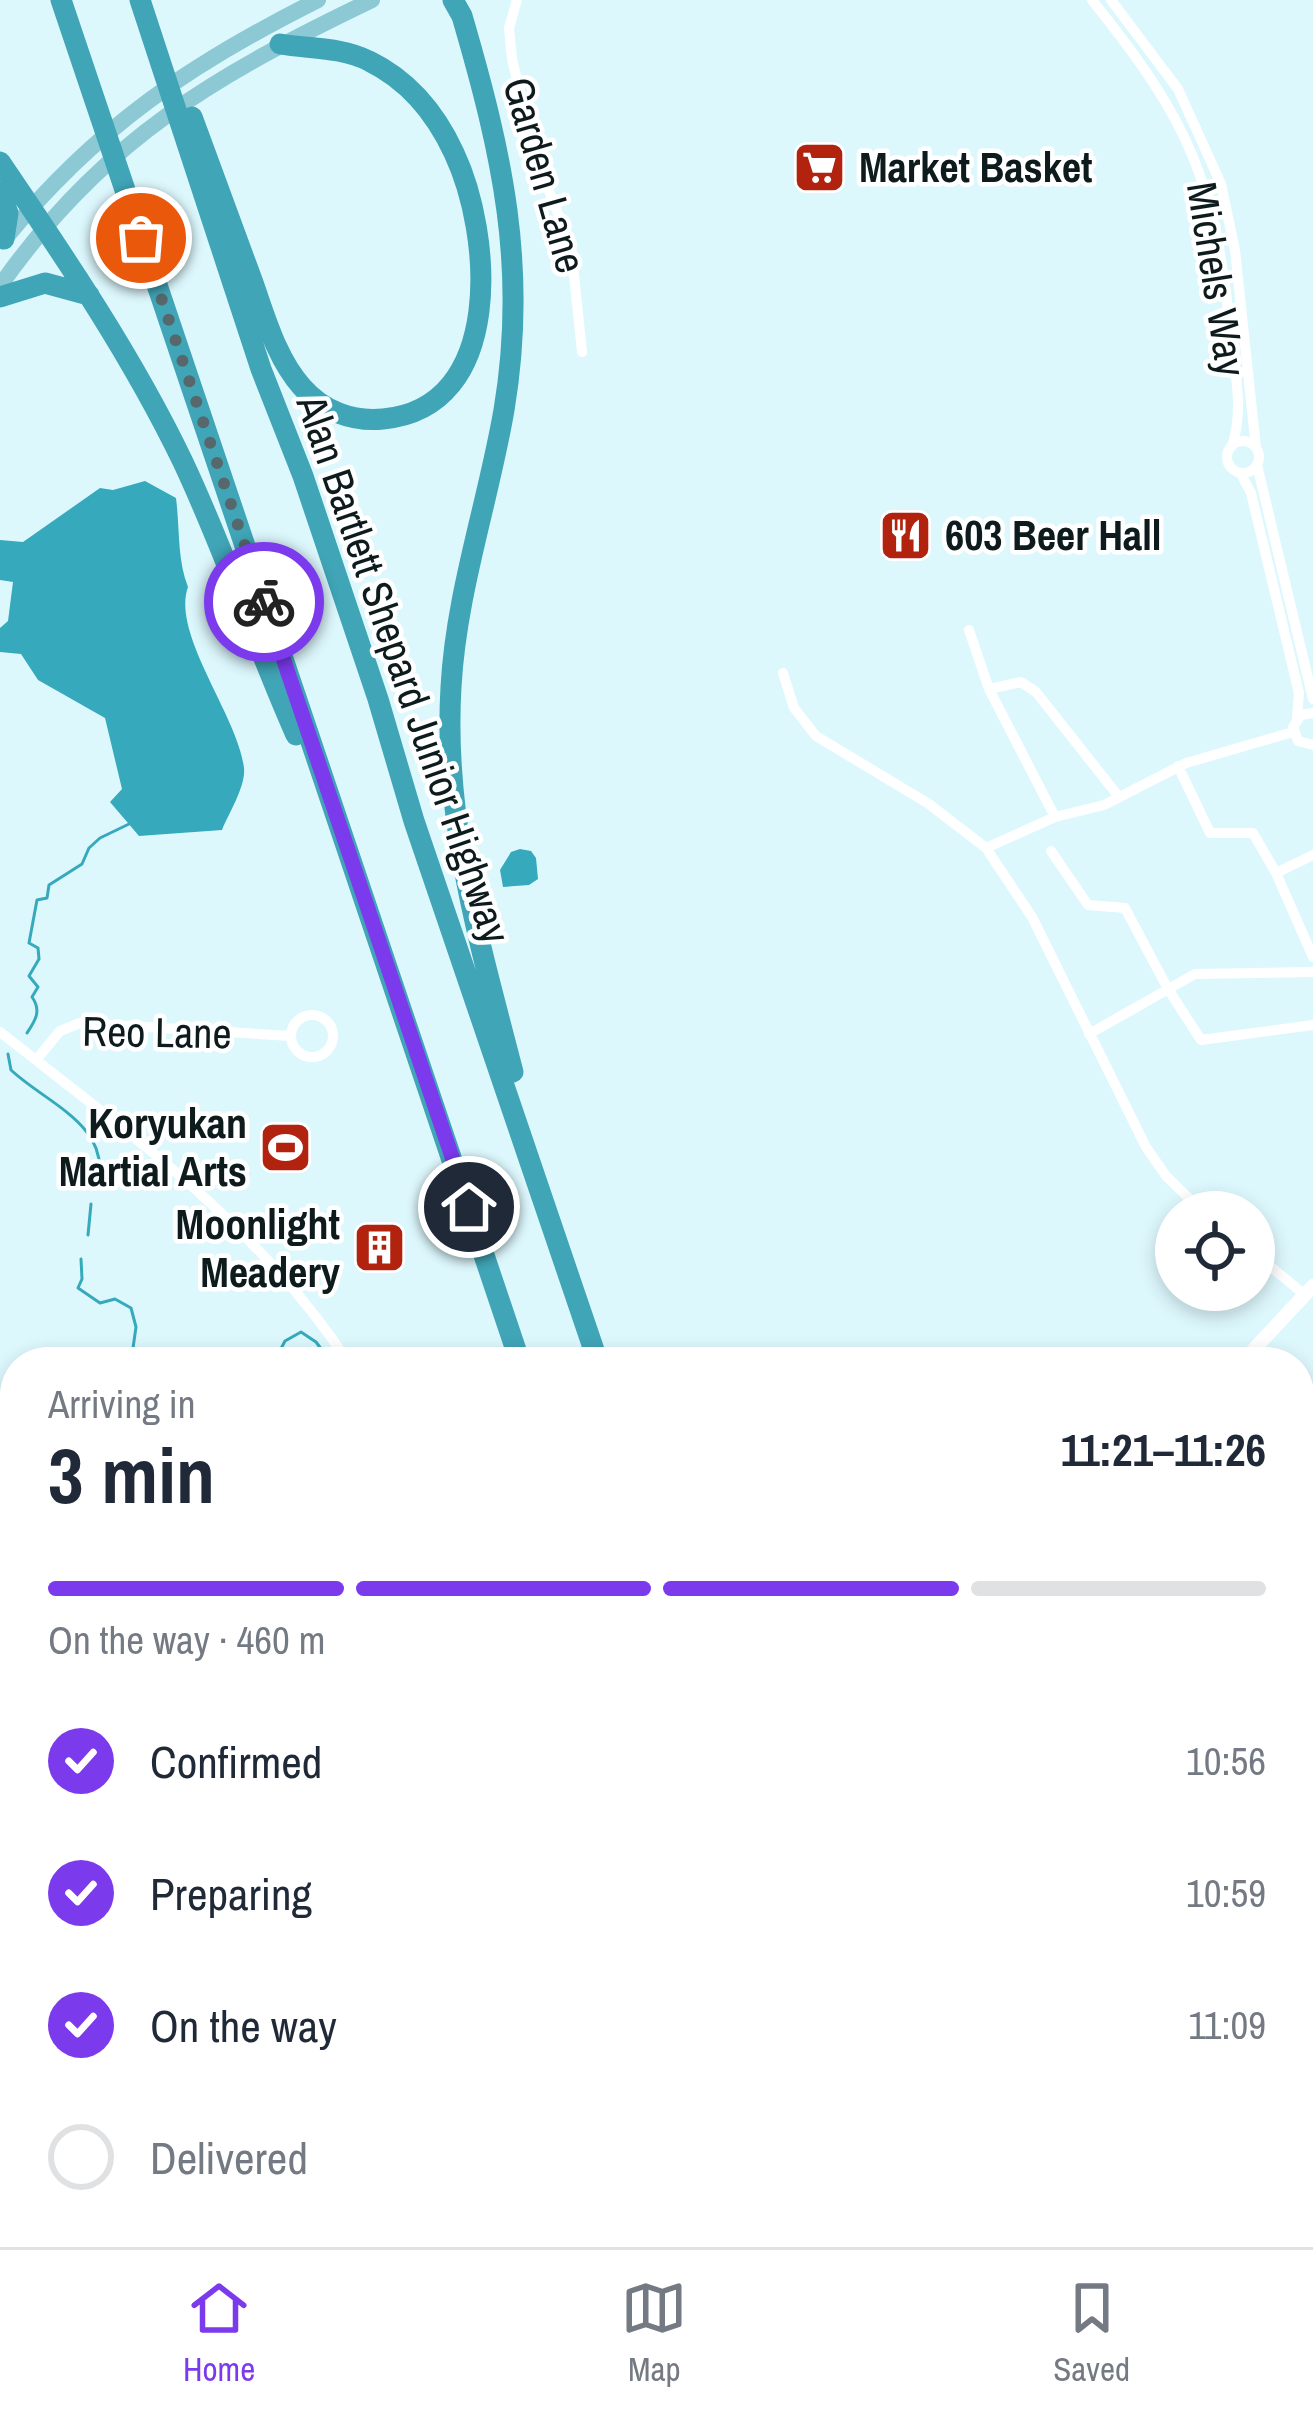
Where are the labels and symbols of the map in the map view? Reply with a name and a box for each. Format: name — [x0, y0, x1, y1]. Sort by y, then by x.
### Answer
street label: Garden Lane — [490, 71, 600, 279]
supermarket icon: Market Basket — [792, 139, 848, 195]
place label: Market Basket — [859, 139, 1093, 195]
street label: Michels Way — [1174, 178, 1260, 380]
pin — [90, 187, 192, 289]
street label: Alan Bartlett Shepard Junior Highway — [283, 387, 524, 951]
restaurant icon: 603 Beer Hall — [878, 507, 934, 563]
place label: 603 Beer Hall — [945, 507, 1161, 563]
courier — [204, 542, 324, 662]
street label: Reo Lane — [82, 1003, 232, 1061]
place label: Koryukan Martial Arts — [59, 1095, 247, 1199]
sports icon: Koryukan Martial Arts — [258, 1119, 314, 1175]
pin — [418, 1156, 520, 1258]
place label: Moonlight Meadery — [175, 1196, 340, 1300]
building icon: Moonlight Meadery — [351, 1220, 407, 1276]

